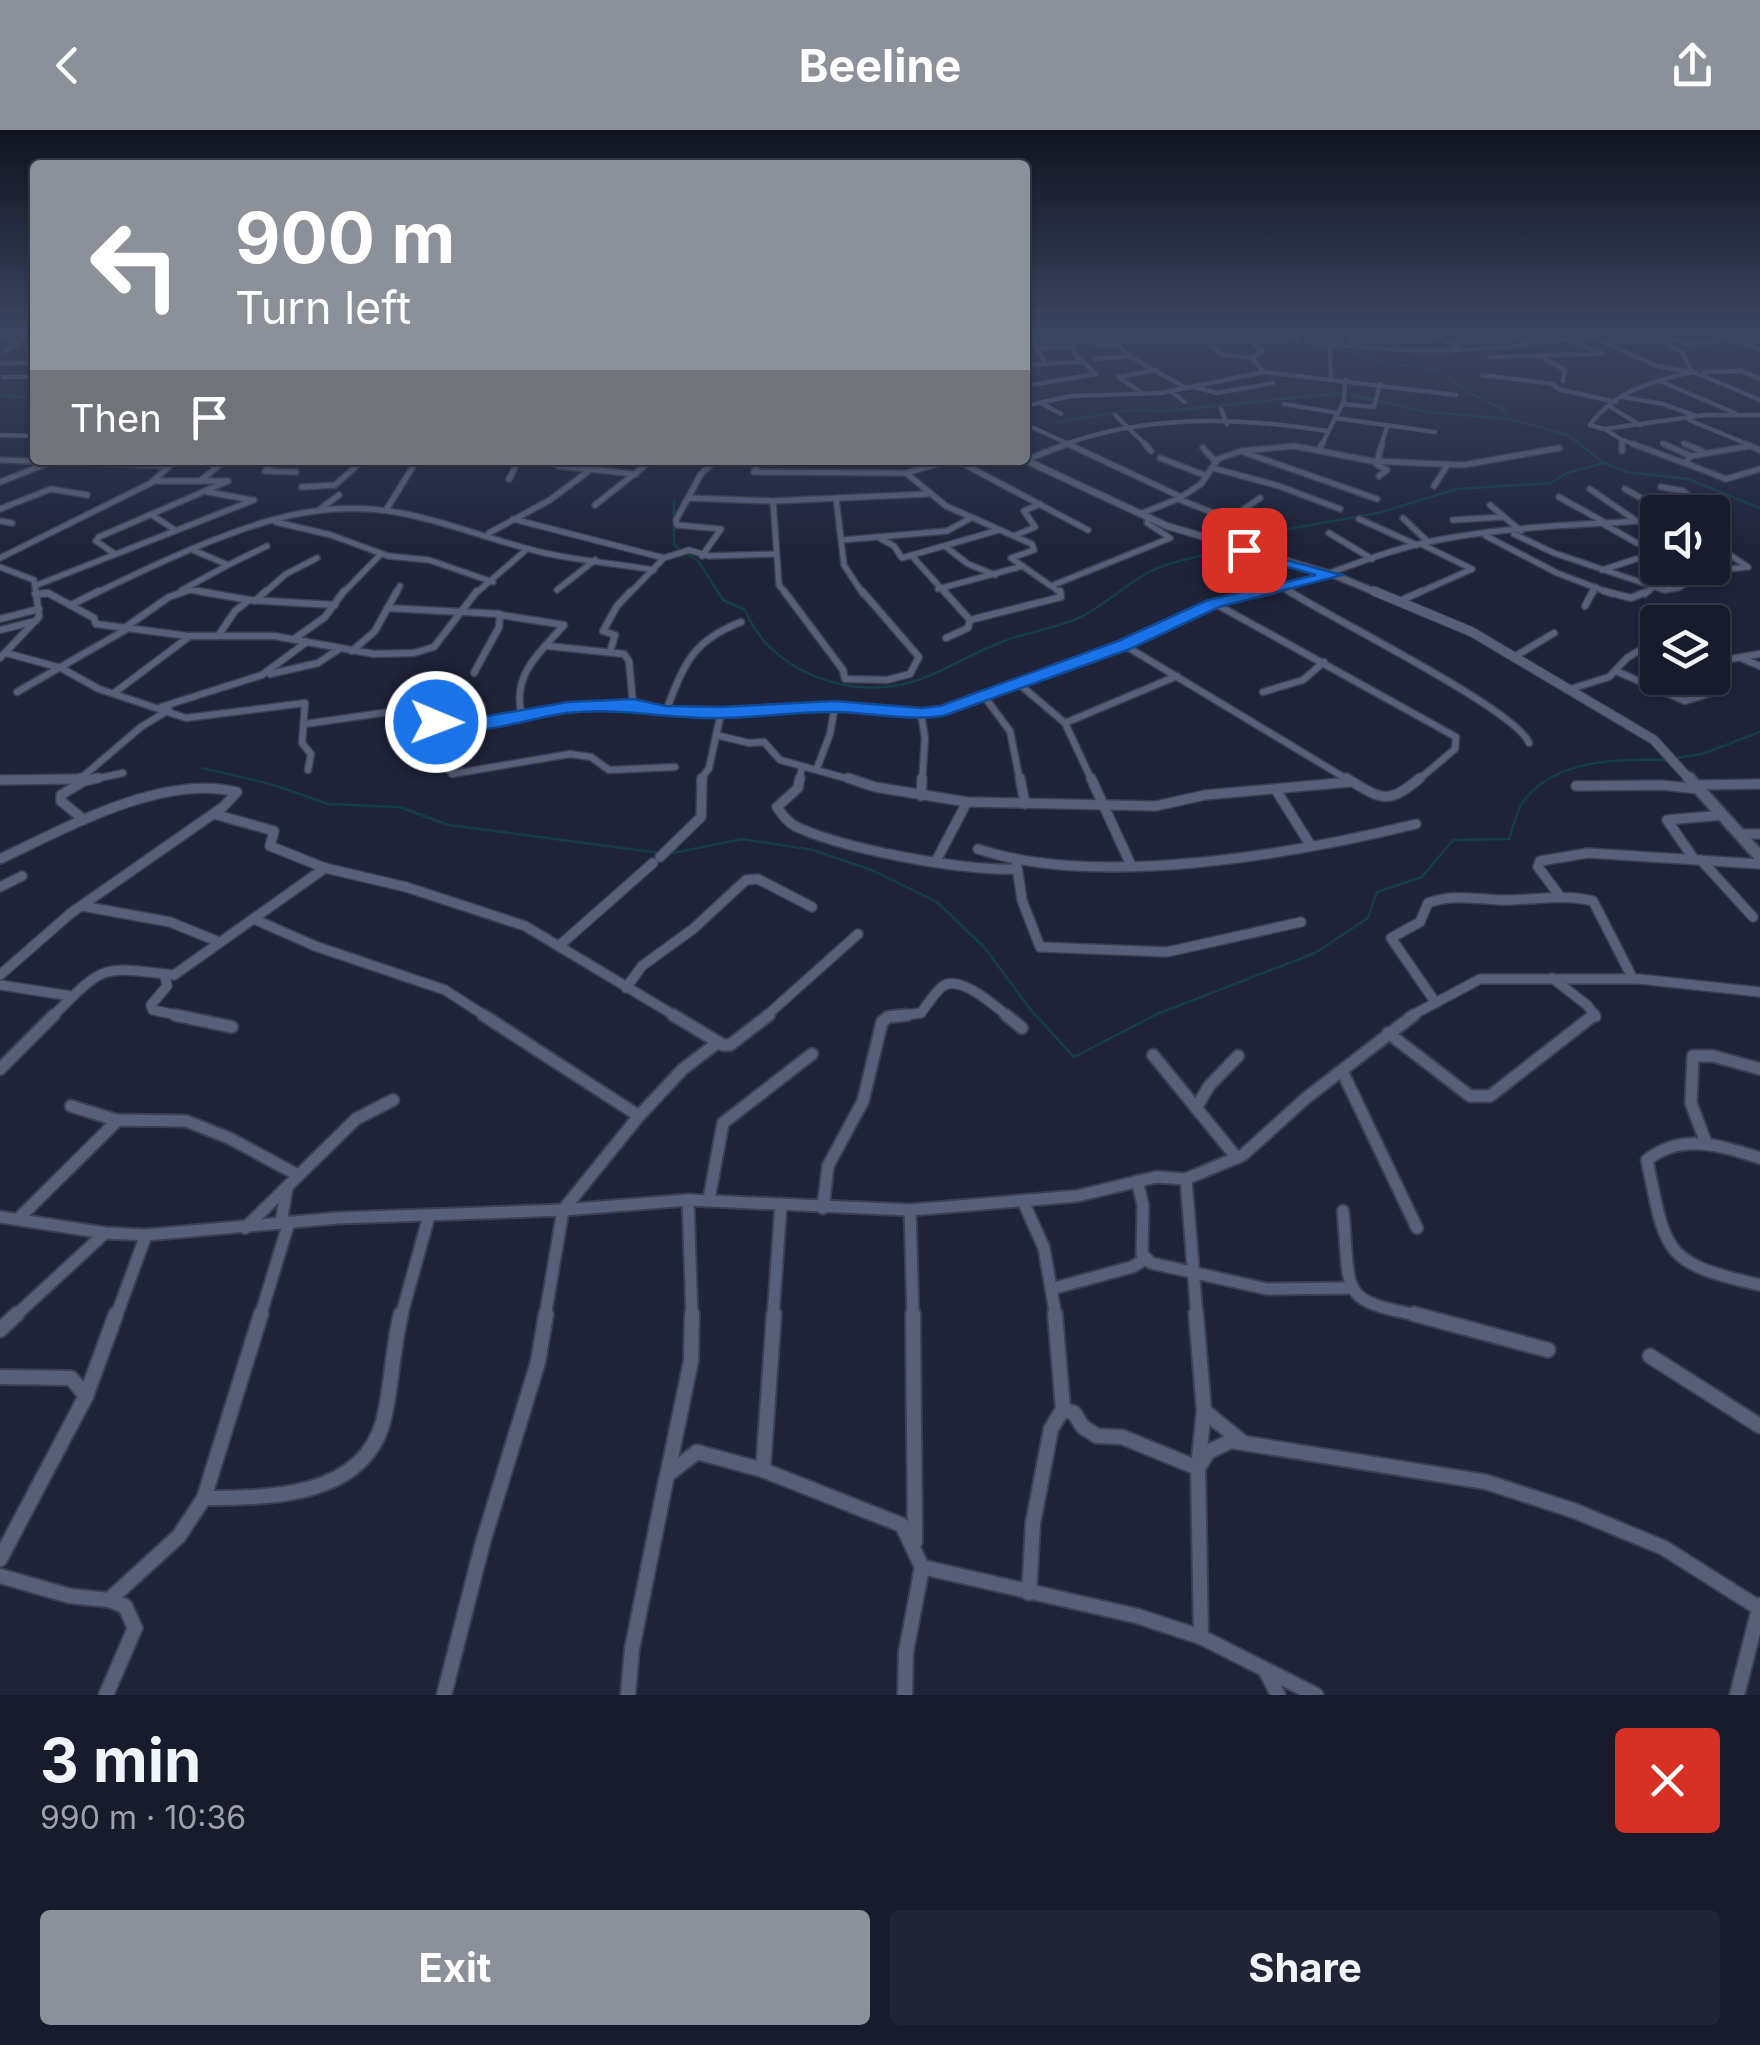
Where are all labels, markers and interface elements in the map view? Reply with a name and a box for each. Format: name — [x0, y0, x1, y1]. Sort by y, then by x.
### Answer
icon: back — [40, 38, 95, 93]
text: Beeline — [799, 38, 961, 93]
icon: share — [1665, 38, 1720, 93]
text: 900 m — [235, 195, 455, 280]
icon: left — [70, 200, 200, 330]
text: Turn left — [235, 280, 411, 335]
icon: arrive — [182, 390, 237, 445]
text: Then — [70, 395, 162, 441]
map controls — [1640, 495, 1730, 695]
button: sound — [1640, 495, 1730, 585]
pin — [1202, 508, 1287, 593]
icon: arrive — [1217, 523, 1272, 578]
button: layers — [1640, 605, 1730, 695]
position arrow — [384, 670, 488, 774]
text: 3 min — [40, 1724, 201, 1796]
button: close — [1615, 1728, 1720, 1833]
text: 990 m · 10:36 — [40, 1798, 246, 1837]
button: Exit — [40, 1910, 870, 2025]
button: Share — [890, 1910, 1720, 2025]

